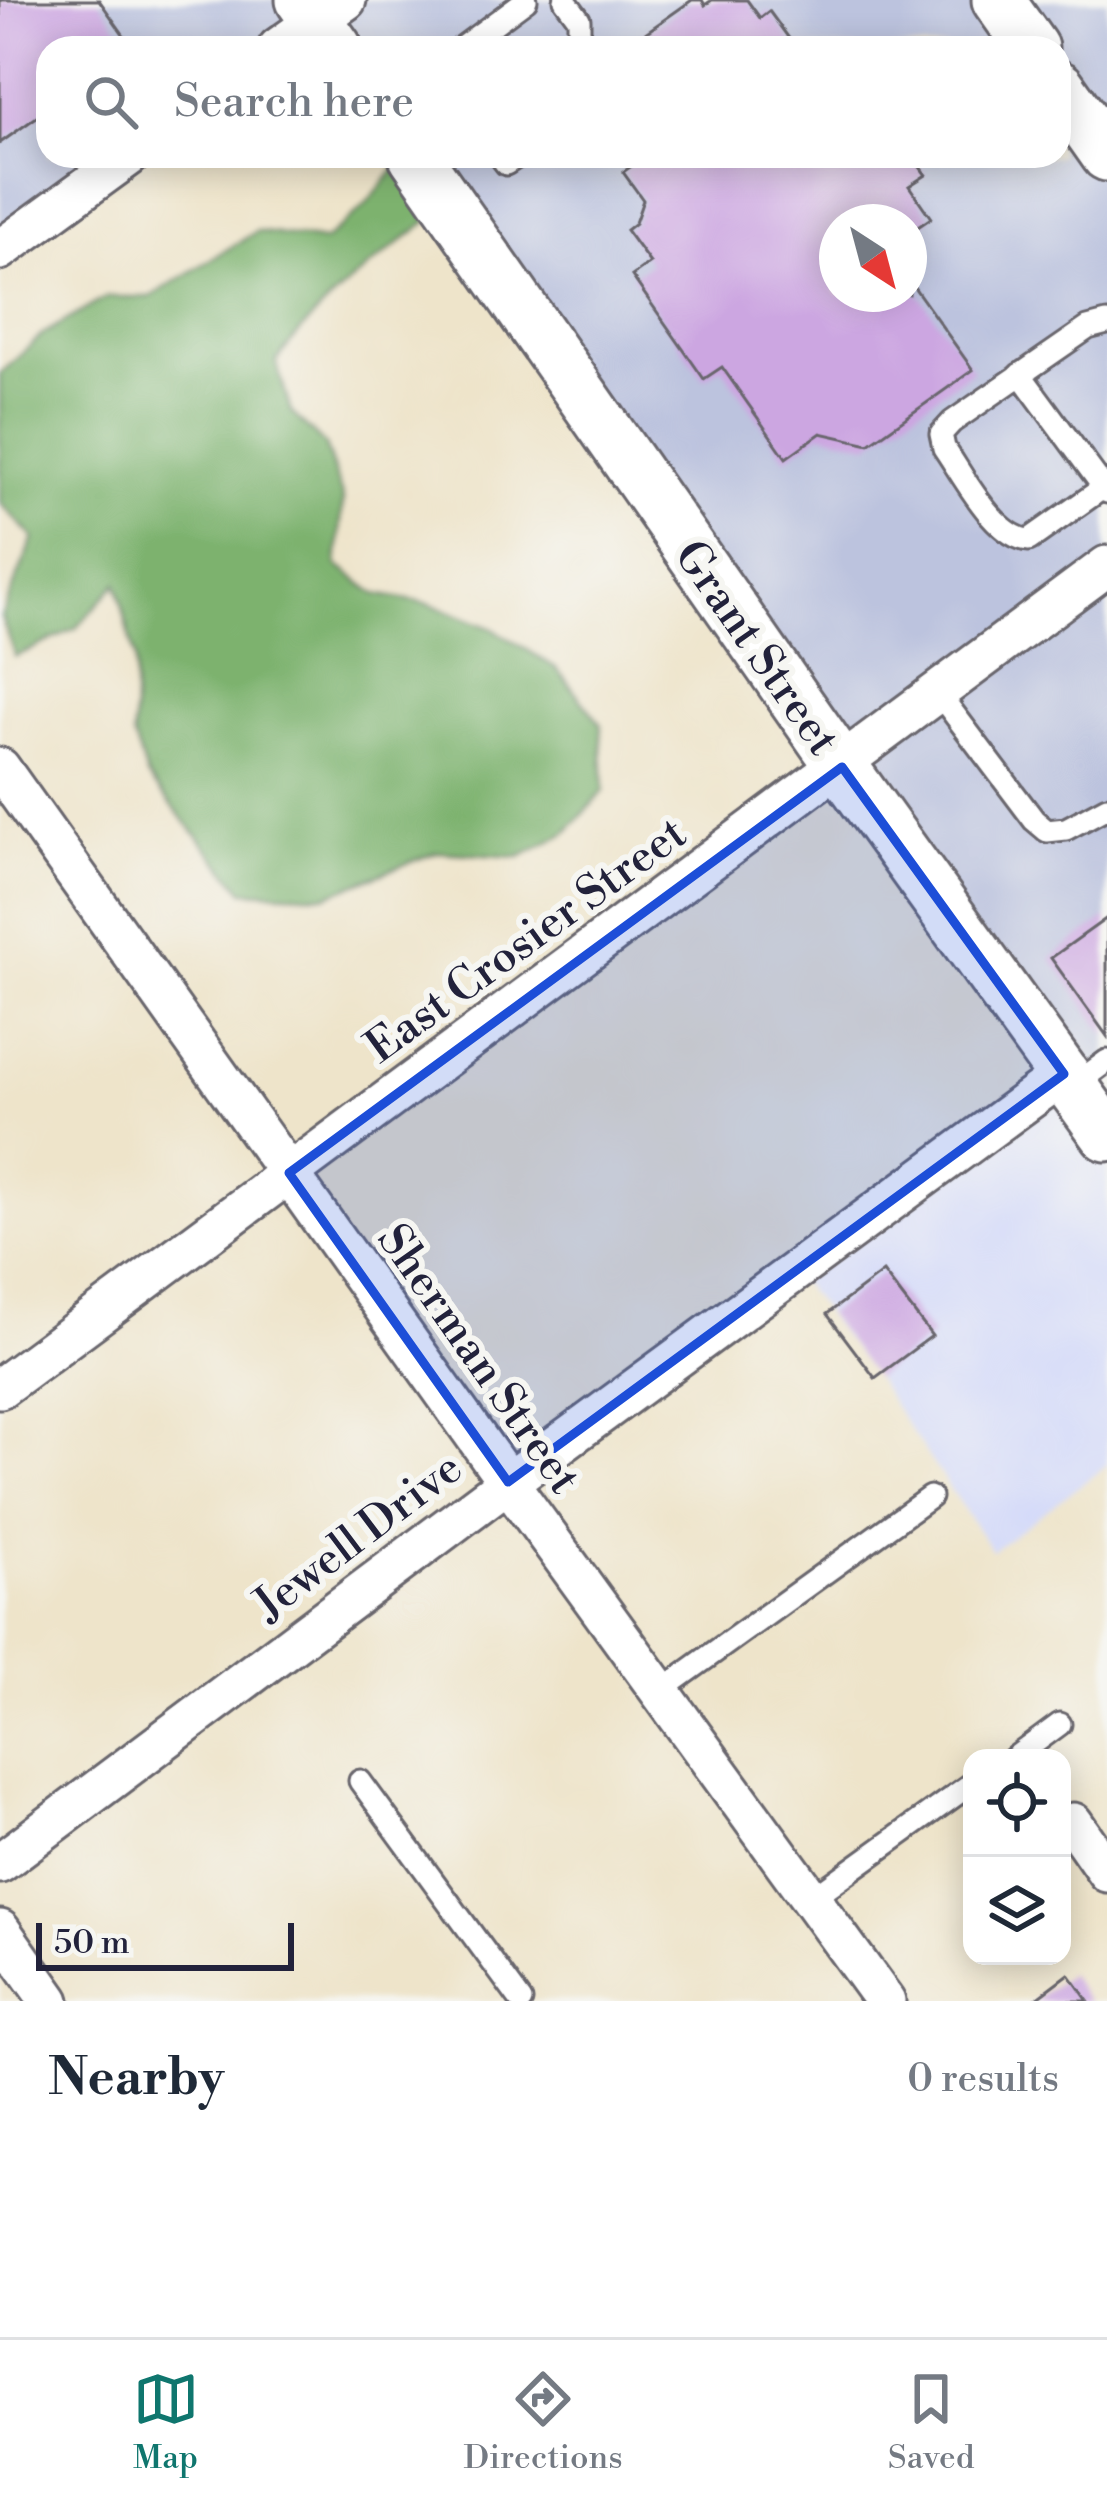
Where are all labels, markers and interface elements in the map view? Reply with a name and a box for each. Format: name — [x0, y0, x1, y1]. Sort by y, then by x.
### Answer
search box — [36, 36, 1071, 168]
icon: search — [78, 69, 144, 135]
text: Search here — [174, 74, 414, 131]
north arrow — [819, 204, 927, 312]
street label: Grant Street — [661, 530, 851, 767]
street label: East Crosier Street — [355, 806, 698, 1076]
street label: Sherman Street — [364, 1214, 592, 1505]
street label: Jewell Drive — [242, 1440, 474, 1635]
map controls — [963, 1749, 1071, 1965]
button: locate — [963, 1749, 1071, 1857]
button: layers — [963, 1857, 1071, 1965]
scale bar — [36, 1917, 294, 1970]
text: 50 m — [54, 1923, 130, 1964]
text: Nearby — [48, 2047, 224, 2111]
text: 0 results — [907, 2055, 1059, 2104]
tab: Map — [133, 2366, 199, 2479]
tab: Directions — [464, 2366, 623, 2479]
tab: Saved — [888, 2366, 974, 2479]

